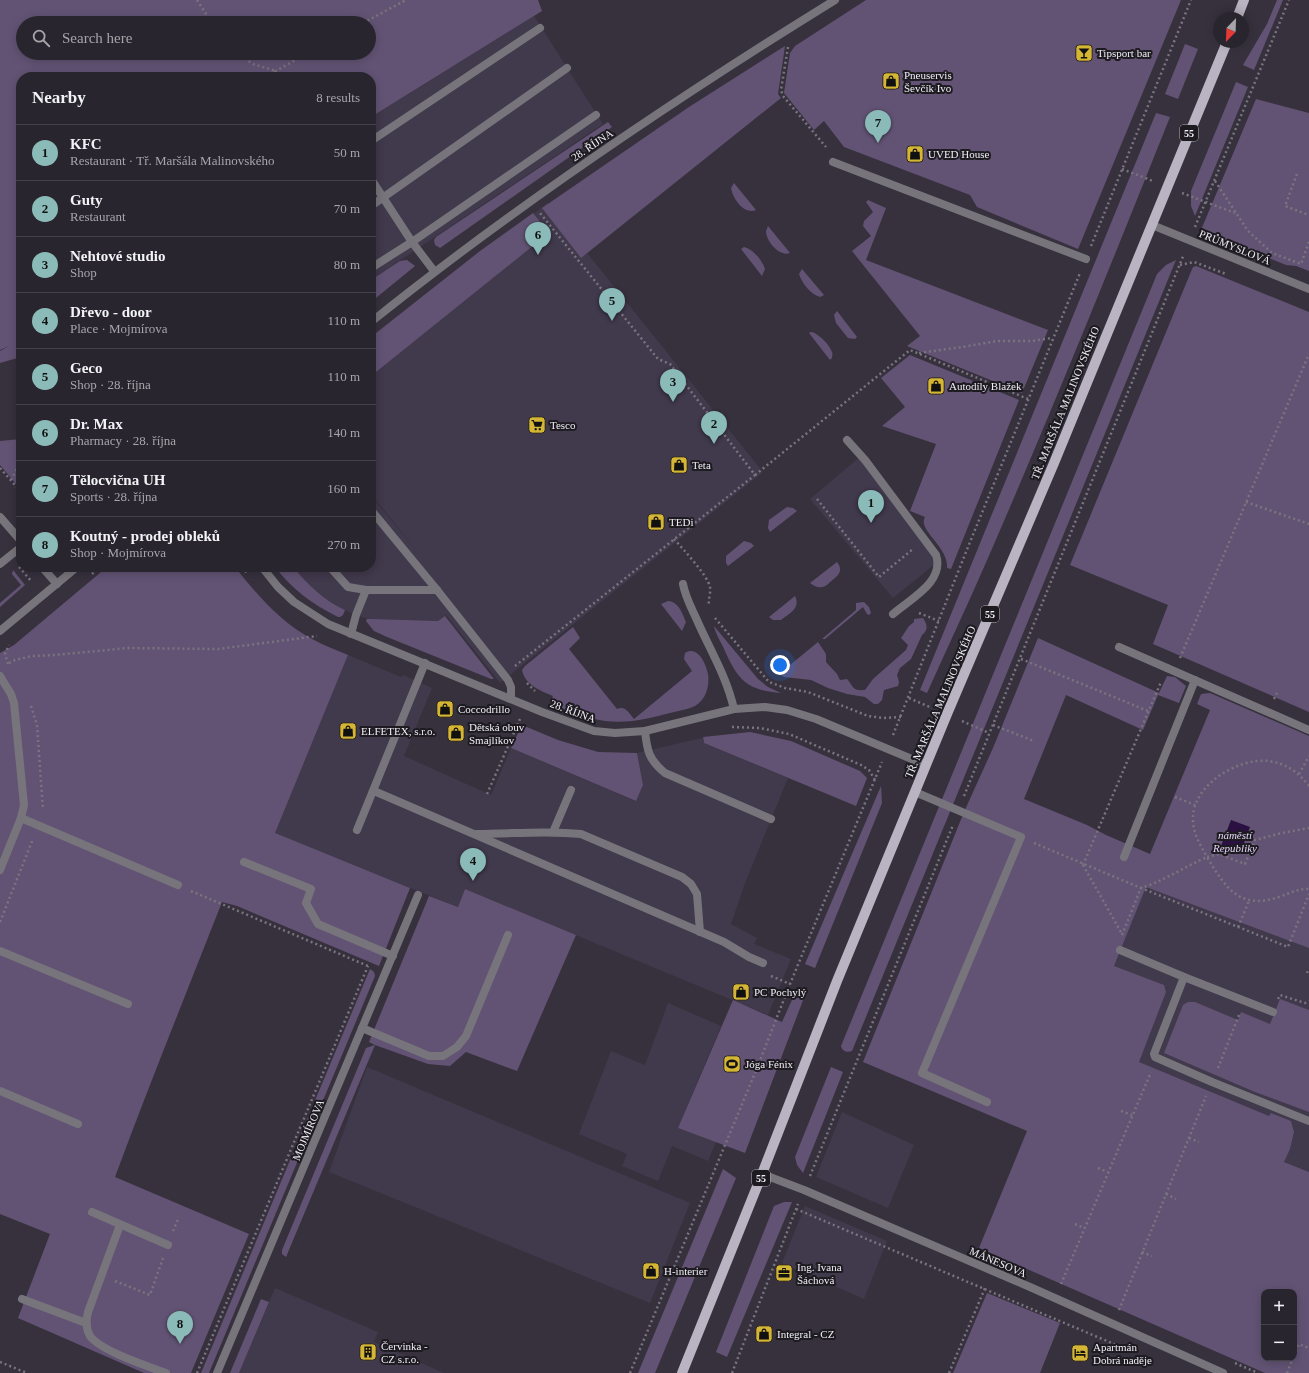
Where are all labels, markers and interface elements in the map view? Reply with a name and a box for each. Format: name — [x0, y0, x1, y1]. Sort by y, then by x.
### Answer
north arrow — [1213, 12, 1249, 48]
search box — [16, 16, 376, 60]
icon: search — [30, 27, 52, 49]
text: Search here — [62, 30, 132, 46]
bar icon: Tipsport bar — [1074, 43, 1094, 63]
place label: Tipsport bar — [1097, 47, 1151, 59]
place label: Pneuservis Ševčík Ivo — [904, 69, 952, 94]
shop icon: Pneuservis Ševčík Ivo — [881, 71, 901, 91]
text: Nearby — [32, 88, 86, 107]
text: 8 results — [316, 90, 360, 105]
pin: 7 — [865, 110, 891, 143]
road number: 55 — [1180, 125, 1198, 141]
street label: 28. ŘÍJNA — [569, 127, 615, 163]
text: KFC — [70, 136, 102, 152]
shop icon: UVED House — [905, 144, 925, 164]
text: 1 — [42, 145, 48, 160]
text: 50 m — [334, 145, 360, 160]
place label: UVED House — [928, 148, 990, 160]
text: Restaurant · Tř. Maršála Malinovského — [70, 153, 274, 168]
text: Guty — [70, 192, 103, 208]
text: 2 — [42, 201, 48, 216]
text: 70 m — [334, 201, 360, 216]
text: Restaurant — [70, 209, 126, 224]
pin: 6 — [525, 222, 551, 255]
street label: PRŮMYSLOVÁ — [1198, 227, 1272, 267]
text: Nehtové studio — [70, 248, 165, 264]
text: 3 — [42, 257, 48, 272]
text: 80 m — [334, 257, 360, 272]
text: Shop — [70, 265, 97, 280]
pin: 5 — [599, 288, 625, 321]
text: Dřevo - door — [70, 304, 152, 320]
text: 4 — [42, 313, 48, 328]
text: 110 m — [328, 313, 360, 328]
text: Place · Mojmírova — [70, 321, 167, 336]
street label: TŘ. MARŠÁLA MALINOVSKÉHO — [1029, 325, 1101, 481]
text: Geco — [70, 360, 102, 376]
text: 5 — [42, 369, 48, 384]
text: 110 m — [328, 369, 360, 384]
pin: 3 — [660, 369, 686, 402]
shop icon: Autodíly Blažek — [926, 376, 946, 396]
text: Shop · 28. října — [70, 377, 151, 392]
place label: Autodíly Blažek — [949, 380, 1022, 392]
pin: 2 — [701, 411, 727, 444]
supermarket icon: Tesco — [527, 415, 547, 435]
text: Dr. Max — [70, 416, 123, 432]
place label: Tesco — [550, 419, 576, 431]
text: 6 — [42, 425, 48, 440]
text: 140 m — [327, 425, 360, 440]
text: Pharmacy · 28. října — [70, 433, 176, 448]
shop icon: Teta — [669, 455, 689, 475]
place label: Teta — [692, 459, 711, 471]
text: Tělocvična UH — [70, 472, 165, 488]
text: 7 — [42, 481, 48, 496]
text: 160 m — [327, 481, 360, 496]
text: Sports · 28. října — [70, 489, 157, 504]
pin: 1 — [858, 490, 884, 523]
shop icon: TEDi — [646, 512, 666, 532]
place label: TEDi — [669, 516, 693, 528]
text: Koutný - prodej obleků — [70, 528, 220, 544]
text: 8 — [42, 537, 48, 552]
text: 270 m — [327, 537, 360, 552]
text: Shop · Mojmírova — [70, 545, 166, 560]
road number: 55 — [981, 606, 999, 622]
street label: TŘ. MARŠÁLA MALINOVSKÉHO — [902, 624, 978, 780]
your location — [770, 655, 790, 675]
street label: 28. ŘÍJNA — [549, 697, 598, 725]
shop icon: Coccodrillo — [435, 699, 455, 719]
place label: Coccodrillo — [458, 703, 510, 715]
shop icon: ELFETEX, s.r.o. — [338, 721, 358, 741]
place label: Dětská obuv Smajlíkov — [469, 721, 525, 746]
shop icon: Dětská obuv Smajlíkov — [446, 723, 466, 743]
place label: ELFETEX, s.r.o. — [361, 725, 435, 737]
park label: náměstí Republiky — [1212, 829, 1257, 854]
pin: 4 — [460, 848, 486, 881]
shop icon: PC Pochylý — [731, 982, 751, 1002]
place label: PC Pochylý — [754, 986, 807, 998]
sports icon: Jóga Fénix — [722, 1054, 742, 1074]
place label: Jóga Fénix — [745, 1058, 793, 1070]
street label: MOJMÍROVA — [290, 1098, 326, 1162]
road number: 55 — [752, 1170, 770, 1186]
street label: MÁNESOVA — [968, 1245, 1028, 1279]
shop icon: H-interier — [641, 1261, 661, 1281]
place label: Ing. Ivana Šáchová — [797, 1261, 842, 1286]
office icon: Ing. Ivana Šáchová — [774, 1263, 794, 1283]
place label: H-interier — [664, 1265, 708, 1277]
map controls — [1261, 1289, 1297, 1361]
button: + — [1261, 1289, 1297, 1325]
pin: 8 — [167, 1311, 193, 1344]
shop icon: Integral - CZ — [754, 1324, 774, 1344]
button: − — [1261, 1325, 1297, 1361]
place label: Integral - CZ — [777, 1328, 835, 1340]
place label: Červinka - CZ s.r.o. — [381, 1340, 428, 1365]
place label: Apartmán Dobrá naděje — [1093, 1341, 1152, 1366]
building icon: Červinka - CZ s.r.o. — [358, 1342, 378, 1362]
hotel icon: Apartmán Dobrá naděje — [1070, 1343, 1090, 1363]

